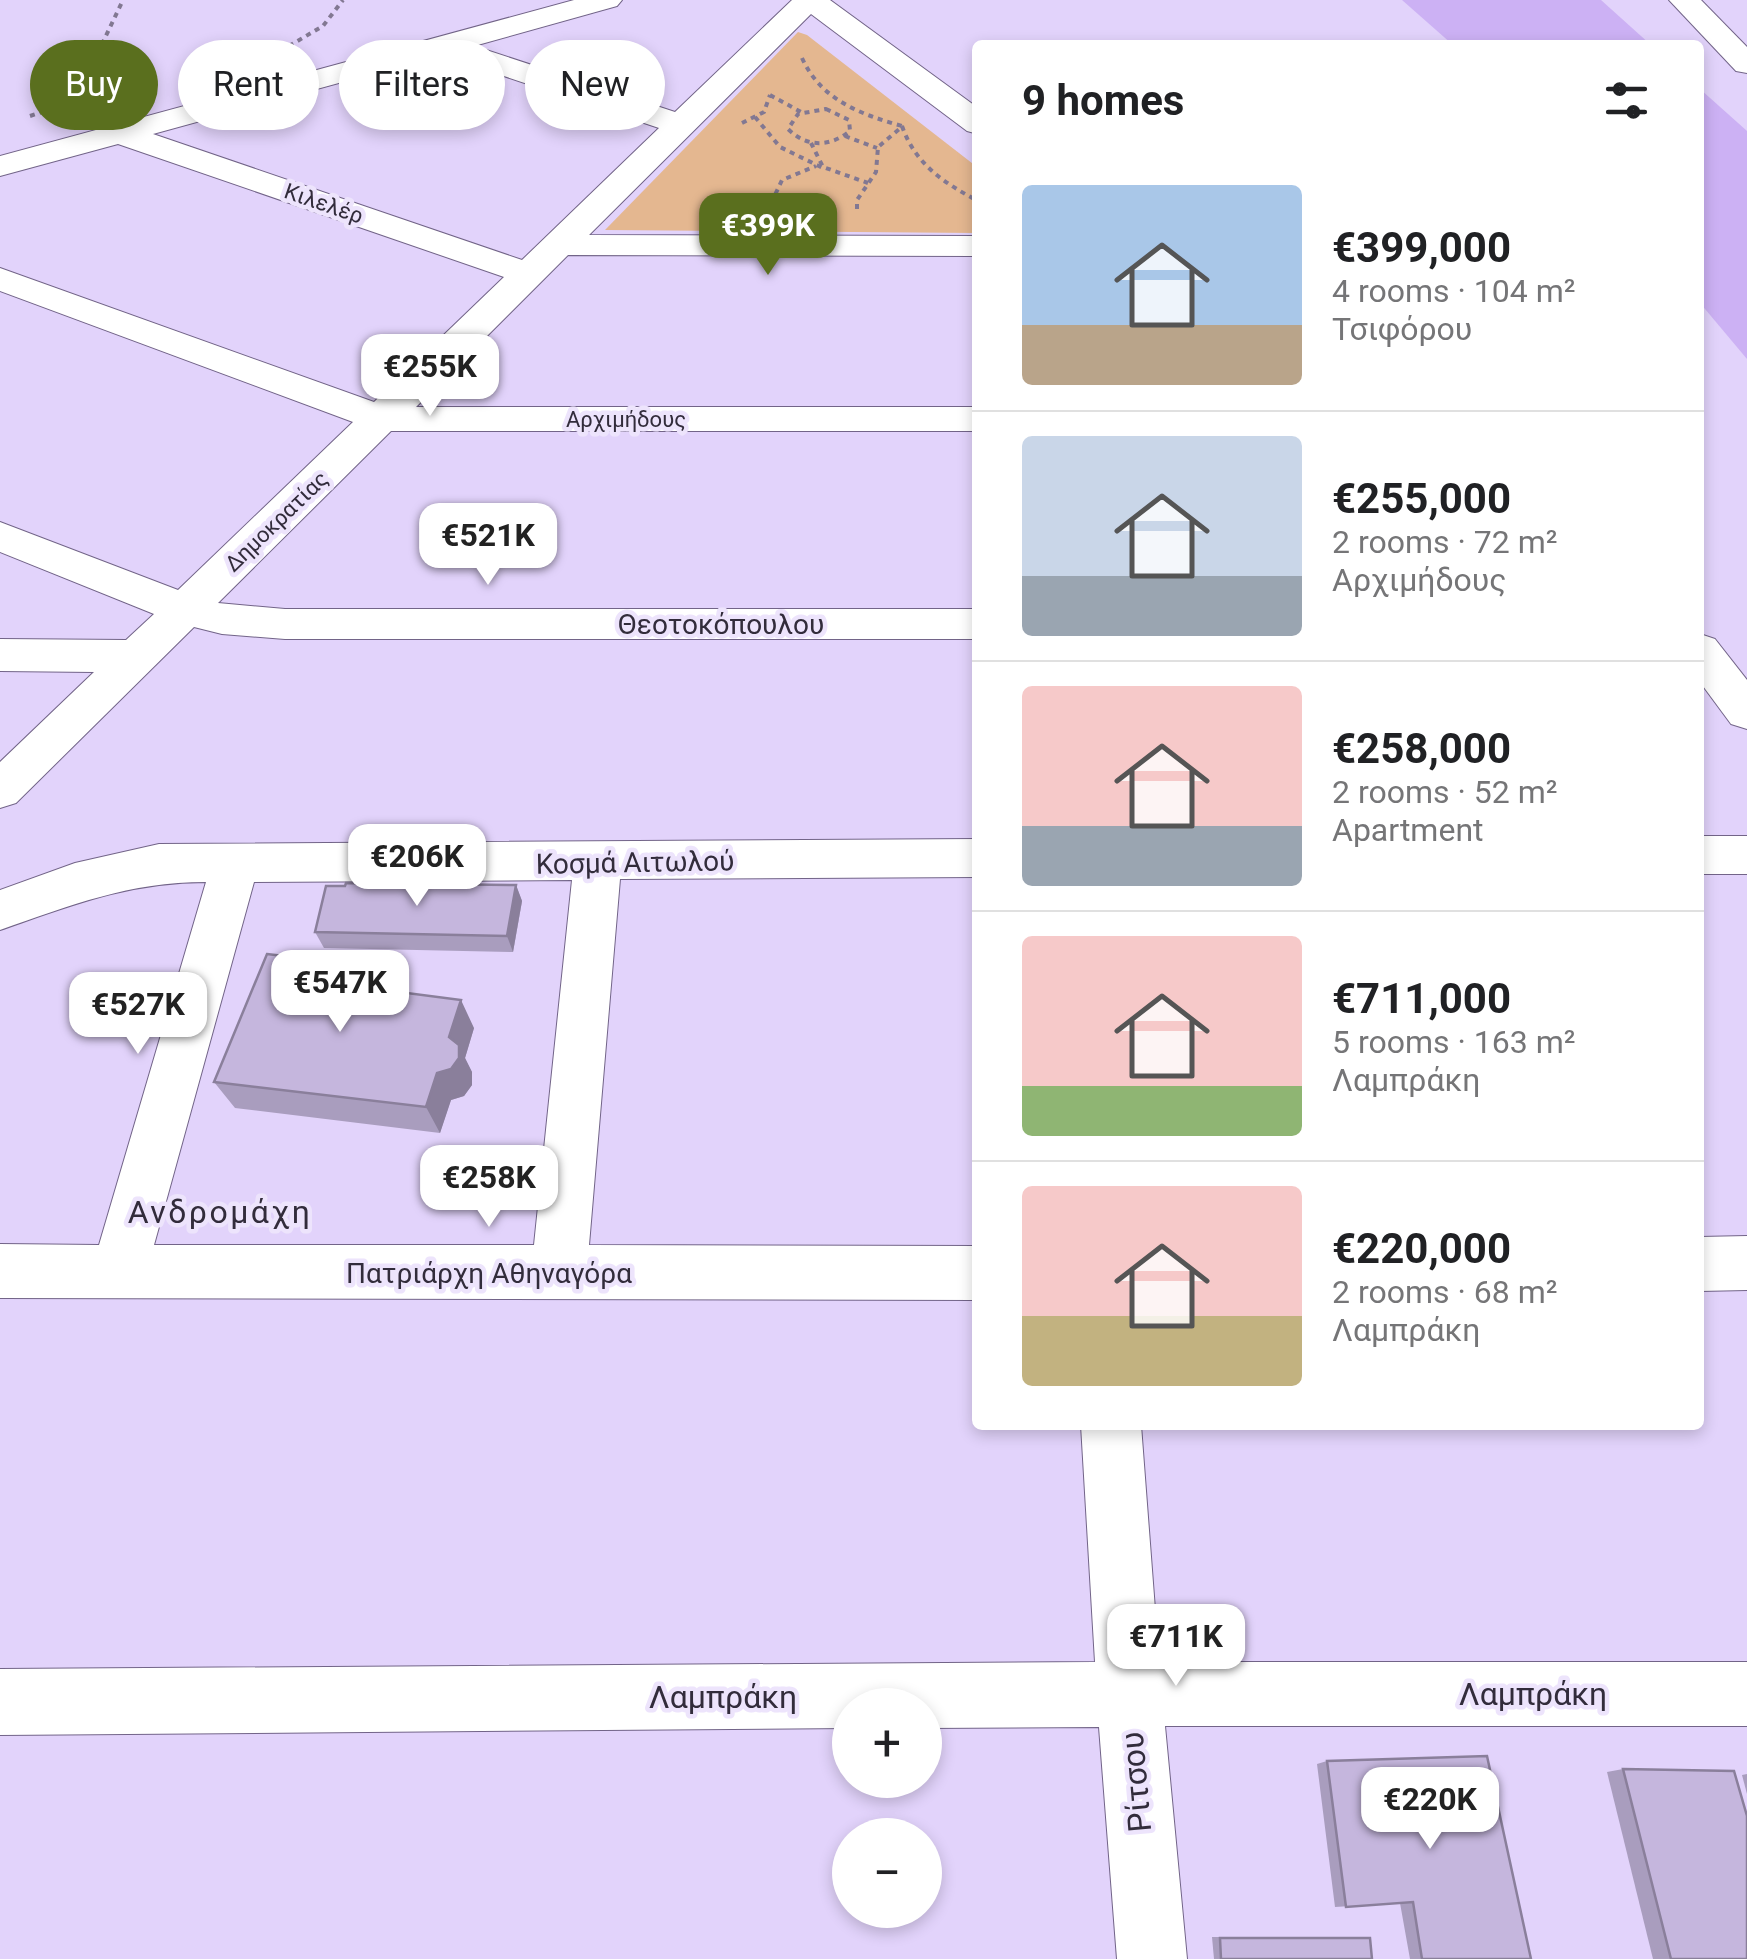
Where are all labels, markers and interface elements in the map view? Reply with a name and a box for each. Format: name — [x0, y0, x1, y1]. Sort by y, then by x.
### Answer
chip: Buy — [30, 40, 158, 130]
chip: Rent — [178, 40, 319, 130]
chip: Filters — [339, 40, 505, 130]
chip: New — [525, 40, 665, 130]
icon: filters — [1599, 73, 1654, 128]
text: 9 homes — [1022, 76, 1184, 125]
street label: Κιλελέρ — [281, 178, 367, 229]
pin: €399K — [698, 193, 838, 278]
text: €399K — [721, 206, 815, 244]
text: €399,000 — [1332, 223, 1511, 272]
icon: home — [1102, 225, 1222, 345]
text: 4 rooms · 104 m² — [1332, 272, 1575, 310]
text: Τσιφόρου — [1332, 310, 1472, 348]
pin: €255K — [360, 334, 500, 419]
text: €255K — [383, 347, 477, 385]
street label: Αρχιμήδους — [566, 407, 686, 432]
street label: Δημοκρατίας — [220, 466, 333, 577]
text: €255,000 — [1332, 474, 1511, 523]
icon: home — [1102, 476, 1222, 596]
pin: €521K — [418, 503, 558, 588]
text: €521K — [441, 516, 535, 554]
text: 2 rooms · 72 m² — [1332, 523, 1557, 561]
text: Αρχιμήδους — [1332, 561, 1507, 599]
street label: Θεοτοκόπουλου — [618, 608, 824, 641]
text: €258,000 — [1332, 724, 1511, 773]
icon: home — [1102, 726, 1222, 846]
text: 2 rooms · 52 m² — [1332, 773, 1557, 811]
text: Apartment — [1332, 811, 1484, 849]
pin: €206K — [347, 824, 487, 909]
text: €206K — [370, 837, 464, 875]
street label: Κοσμά Αιτωλού — [535, 844, 735, 881]
pin: €547K — [270, 950, 410, 1035]
text: €547K — [293, 963, 387, 1001]
pin: €527K — [68, 972, 208, 1057]
text: €711,000 — [1332, 974, 1511, 1023]
icon: home — [1102, 976, 1222, 1096]
text: €527K — [91, 985, 185, 1023]
text: 5 rooms · 163 m² — [1332, 1023, 1575, 1061]
text: Λαμπράκη — [1332, 1061, 1480, 1099]
pin: €258K — [419, 1145, 559, 1230]
text: €258K — [442, 1158, 536, 1196]
district label: Ανδρομάχη — [128, 1193, 312, 1231]
text: €220,000 — [1332, 1224, 1511, 1273]
icon: home — [1102, 1226, 1222, 1346]
street label: Πατριάρχη Αθηναγόρα — [346, 1257, 632, 1290]
text: 2 rooms · 68 m² — [1332, 1273, 1557, 1311]
text: Λαμπράκη — [1332, 1311, 1480, 1349]
pin: €711K — [1106, 1604, 1246, 1689]
text: €711K — [1129, 1617, 1223, 1655]
street label: Λαμπράκη — [1459, 1675, 1607, 1713]
street label: Λαμπράκη — [649, 1678, 797, 1716]
map controls — [832, 1688, 942, 1928]
button: + — [832, 1688, 942, 1798]
street label: Ρίτσου — [1113, 1730, 1159, 1834]
pin: €220K — [1360, 1767, 1500, 1852]
text: €220K — [1383, 1780, 1477, 1818]
button: − — [832, 1818, 942, 1928]

